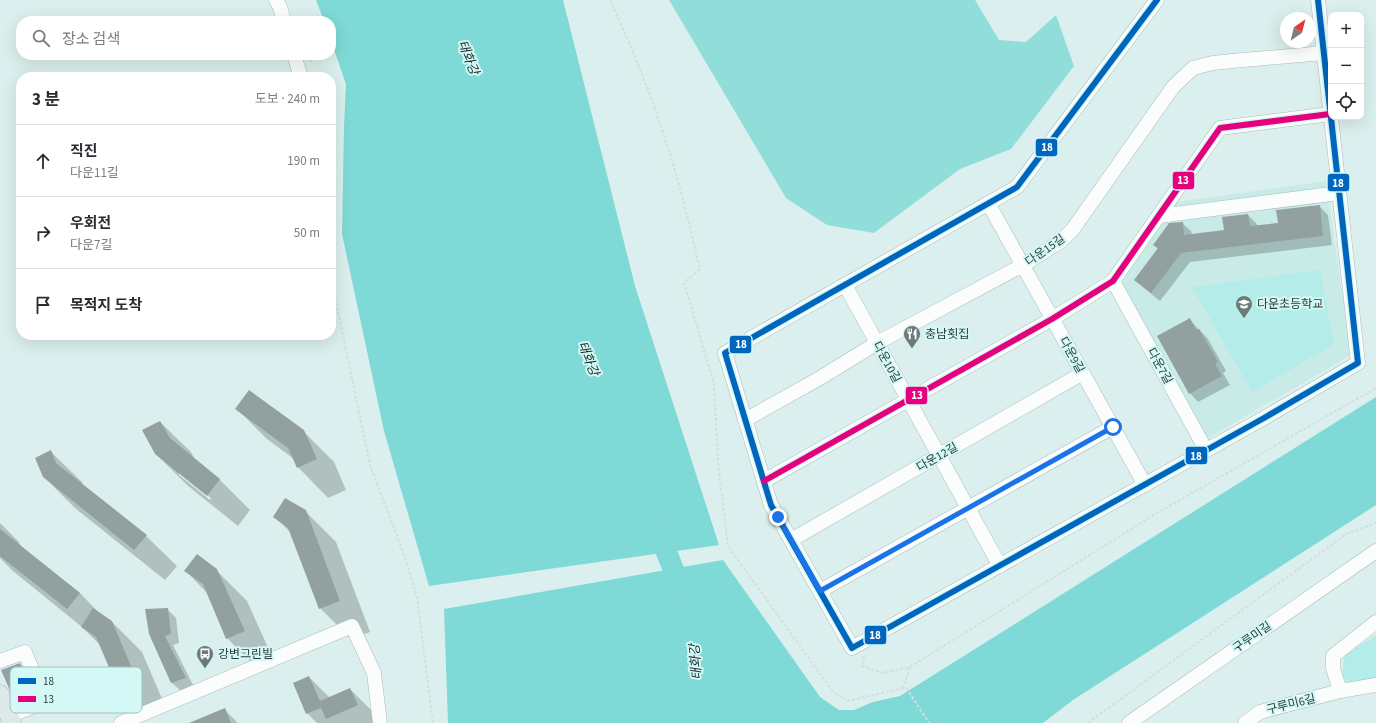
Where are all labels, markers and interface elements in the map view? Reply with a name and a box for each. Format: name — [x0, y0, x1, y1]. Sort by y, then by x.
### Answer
north arrow — [1280, 12, 1316, 48]
map controls — [1328, 12, 1364, 120]
button: + — [1328, 12, 1364, 48]
search box — [16, 16, 336, 60]
icon: search — [30, 27, 52, 49]
text: 장소 검색 — [62, 29, 120, 50]
water label: 태화강 — [453, 37, 484, 79]
button: − — [1328, 48, 1364, 84]
button: locate — [1328, 84, 1364, 120]
text: 3 분 — [32, 88, 60, 112]
text: 도보 · 240 m — [255, 90, 320, 108]
line badge: 18 — [1035, 138, 1058, 157]
text: 18 — [1041, 140, 1053, 155]
text: 직진 — [70, 141, 98, 162]
icon: ahead — [32, 150, 54, 172]
text: 190 m — [287, 152, 320, 170]
text: 다운11길 — [70, 164, 119, 182]
line badge: 13 — [1172, 171, 1195, 190]
text: 13 — [1177, 173, 1189, 188]
line badge: 18 — [1327, 173, 1350, 192]
text: 18 — [1332, 176, 1344, 191]
text: 우회전 — [70, 213, 111, 234]
icon: right — [32, 222, 54, 244]
text: 50 m — [294, 224, 320, 242]
street label: 다운15길 — [1022, 231, 1069, 270]
text: 다운7길 — [70, 236, 112, 254]
icon: arrive — [32, 294, 54, 316]
school or university icon: 다운초등학교 — [1234, 294, 1254, 319]
text: 목적지 도착 — [70, 295, 142, 316]
place label: 다운초등학교 — [1257, 296, 1323, 313]
restaurant icon: 충남횟집 — [902, 324, 922, 349]
place label: 충남횟집 — [925, 326, 969, 343]
street label: 다운9길 — [1055, 334, 1088, 376]
line badge: 18 — [729, 335, 752, 354]
text: 18 — [735, 337, 747, 352]
water label: 태화강 — [573, 338, 604, 380]
street label: 다운10길 — [868, 338, 905, 386]
street label: 다운7길 — [1143, 345, 1176, 387]
line badge: 13 — [905, 386, 928, 405]
text: 13 — [911, 388, 923, 403]
route start — [1104, 418, 1122, 436]
street label: 다운12길 — [913, 439, 961, 476]
line badge: 18 — [1185, 446, 1208, 465]
text: 18 — [1190, 449, 1202, 464]
route end — [769, 508, 787, 526]
street label: 구루미길 — [1229, 618, 1275, 657]
line badge: 18 — [864, 625, 887, 645]
text: 18 — [869, 628, 881, 643]
water label: 태화강 — [685, 641, 707, 681]
bus stop icon: 강변그린빌 — [195, 644, 215, 669]
place label: 강변그린빌 — [218, 646, 273, 663]
legend — [10, 667, 142, 713]
text: 18 — [43, 674, 54, 689]
street label: 구루미6길 — [1265, 690, 1317, 719]
text: 13 — [43, 692, 54, 707]

